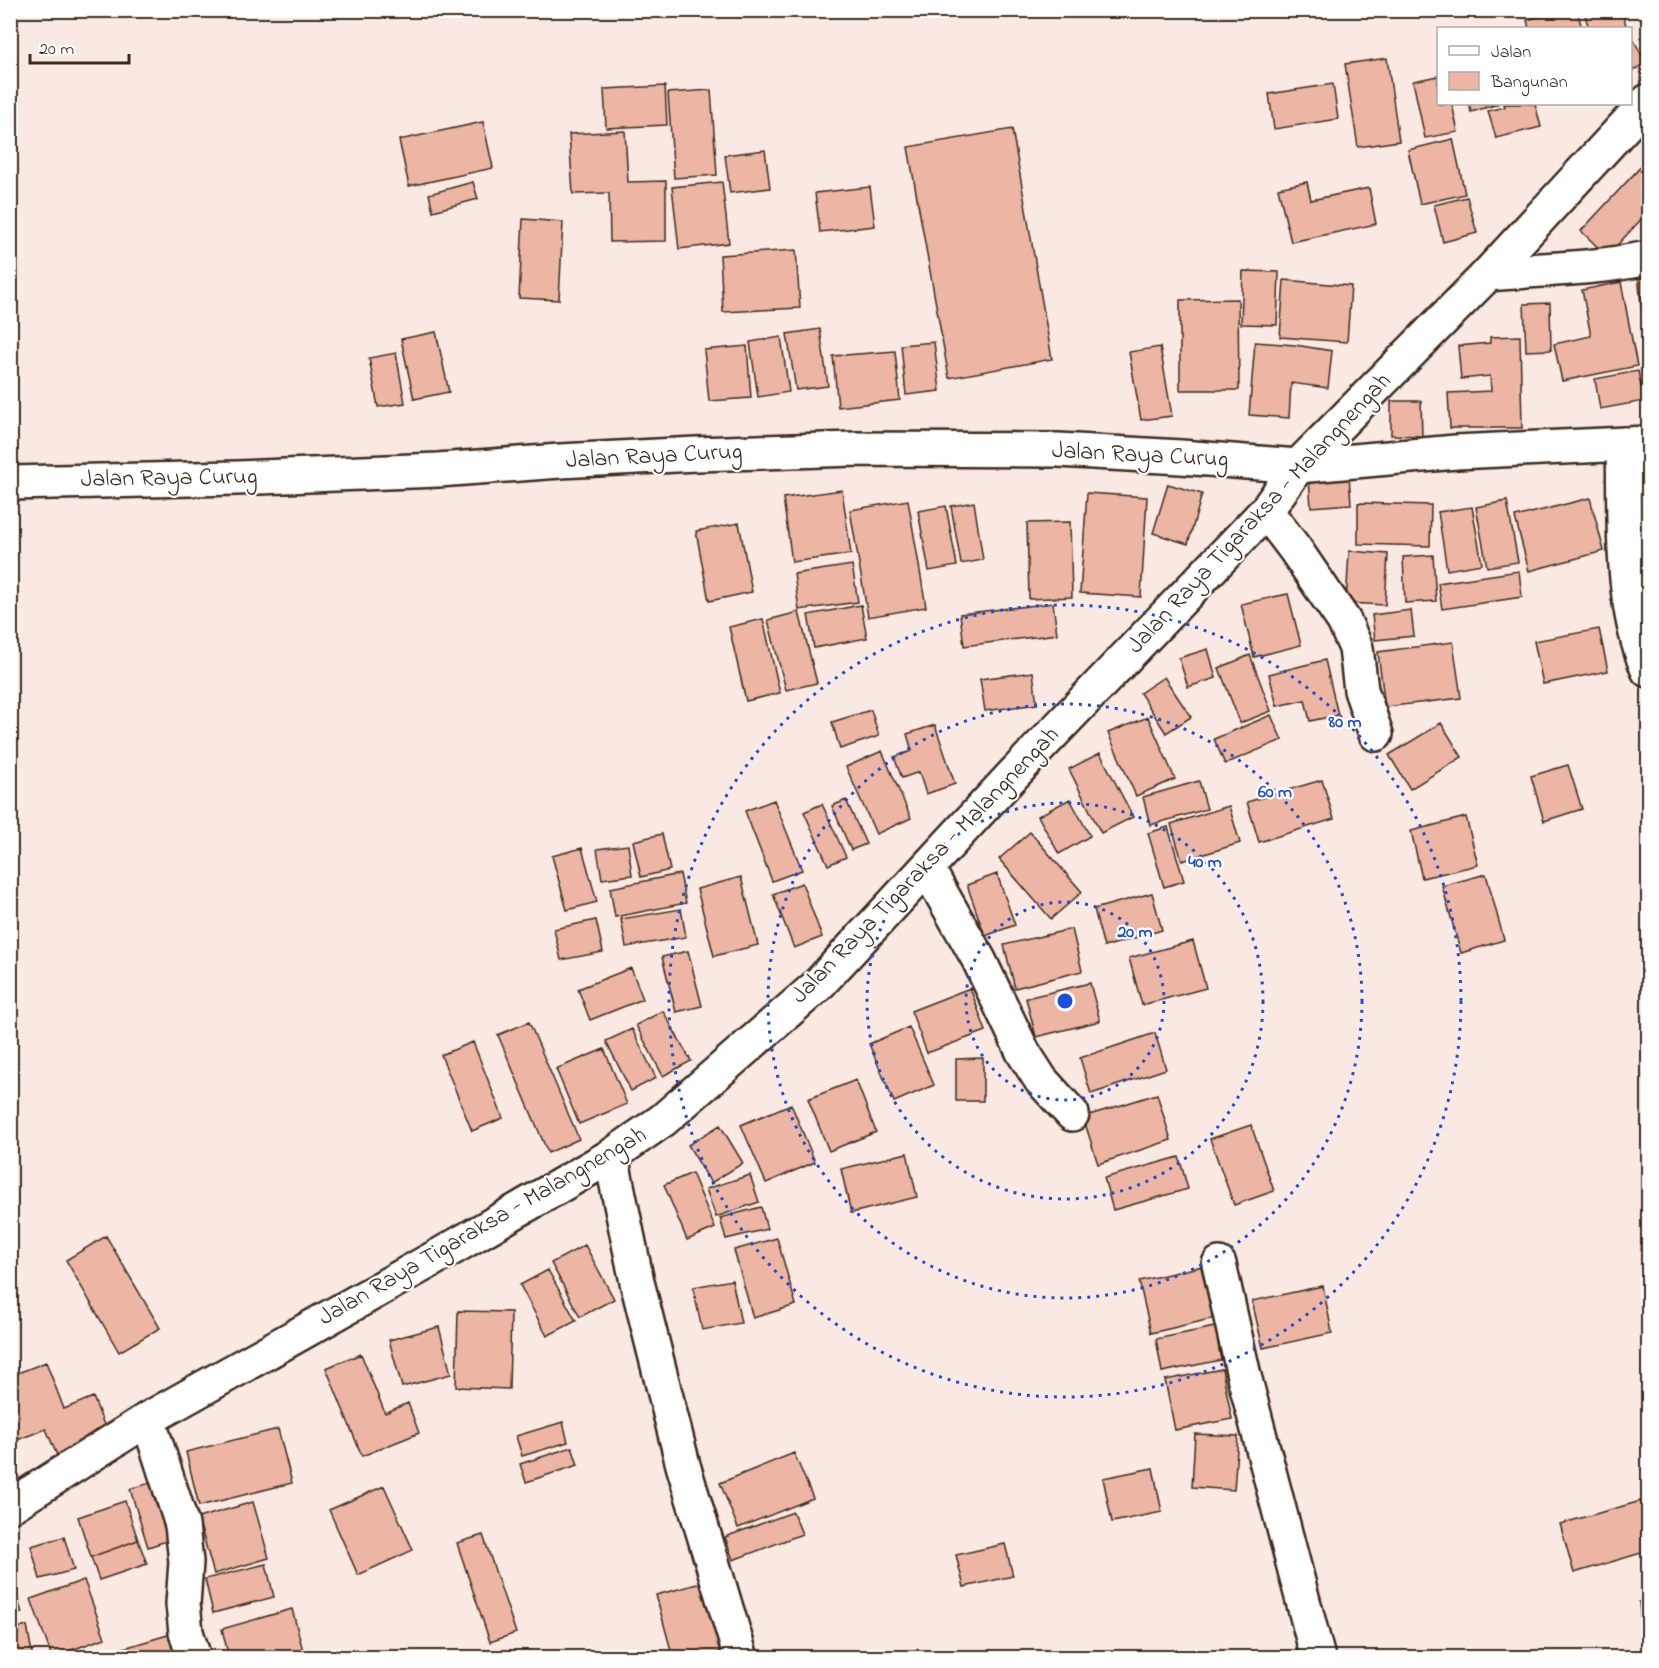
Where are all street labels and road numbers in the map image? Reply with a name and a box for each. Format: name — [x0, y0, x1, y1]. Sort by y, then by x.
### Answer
street label: Jalan Raya Tigaraksa - Malangnengah — [1120, 365, 1401, 663]
street label: Jalan Raya Curug — [1051, 434, 1229, 479]
street label: Jalan Raya Curug — [565, 435, 743, 480]
street label: Jalan Raya Curug — [80, 460, 258, 499]
street label: Jalan Raya Tigaraksa - Malangnengah — [784, 719, 1069, 1013]
street label: Jalan Raya Tigaraksa - Malangnengah — [312, 1118, 654, 1336]

